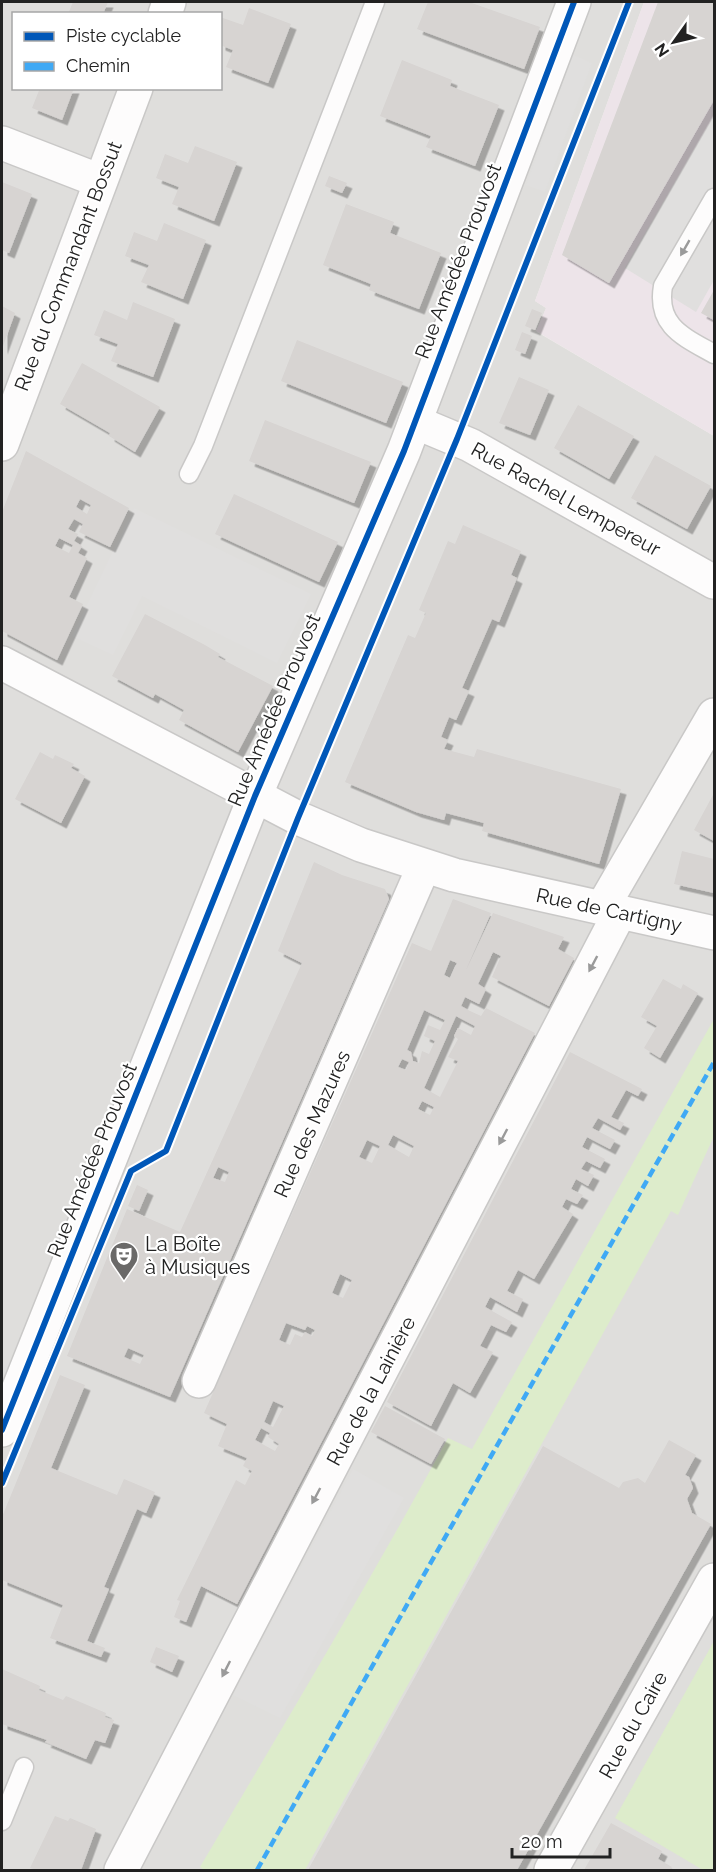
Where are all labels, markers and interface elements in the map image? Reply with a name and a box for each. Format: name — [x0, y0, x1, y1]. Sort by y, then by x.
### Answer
legend — [12, 12, 222, 90]
north arrow — [644, 12, 704, 72]
text: Piste cyclable — [66, 25, 182, 46]
text: N — [651, 40, 673, 60]
text: Chemin — [66, 55, 130, 76]
street label: Rue du Commandant Bossut — [9, 137, 127, 394]
street label: Rue Amédée Prouvost — [410, 160, 506, 362]
one-way arrow — [680, 240, 690, 257]
street label: Rue Rachel Lempereur — [467, 437, 665, 561]
street label: Rue Amédée Prouvost — [222, 610, 326, 810]
street label: Rue de Cartigny — [534, 883, 684, 937]
one-way arrow — [588, 955, 598, 972]
street label: Rue des Mazures — [269, 1047, 355, 1201]
street label: Rue Amédée Prouvost — [42, 1059, 142, 1261]
one-way arrow — [498, 1128, 508, 1145]
place label: La Boîte à Musiques — [145, 1232, 250, 1279]
theatre icon: La Boîte à Musiques — [108, 1240, 140, 1282]
street label: Rue de la Lainière — [322, 1312, 421, 1470]
one-way arrow — [311, 1488, 321, 1505]
one-way arrow — [221, 1660, 231, 1677]
street label: Rue du Caire — [594, 1667, 672, 1783]
scale bar — [512, 1821, 610, 1859]
text: 20 m — [521, 1831, 563, 1852]

